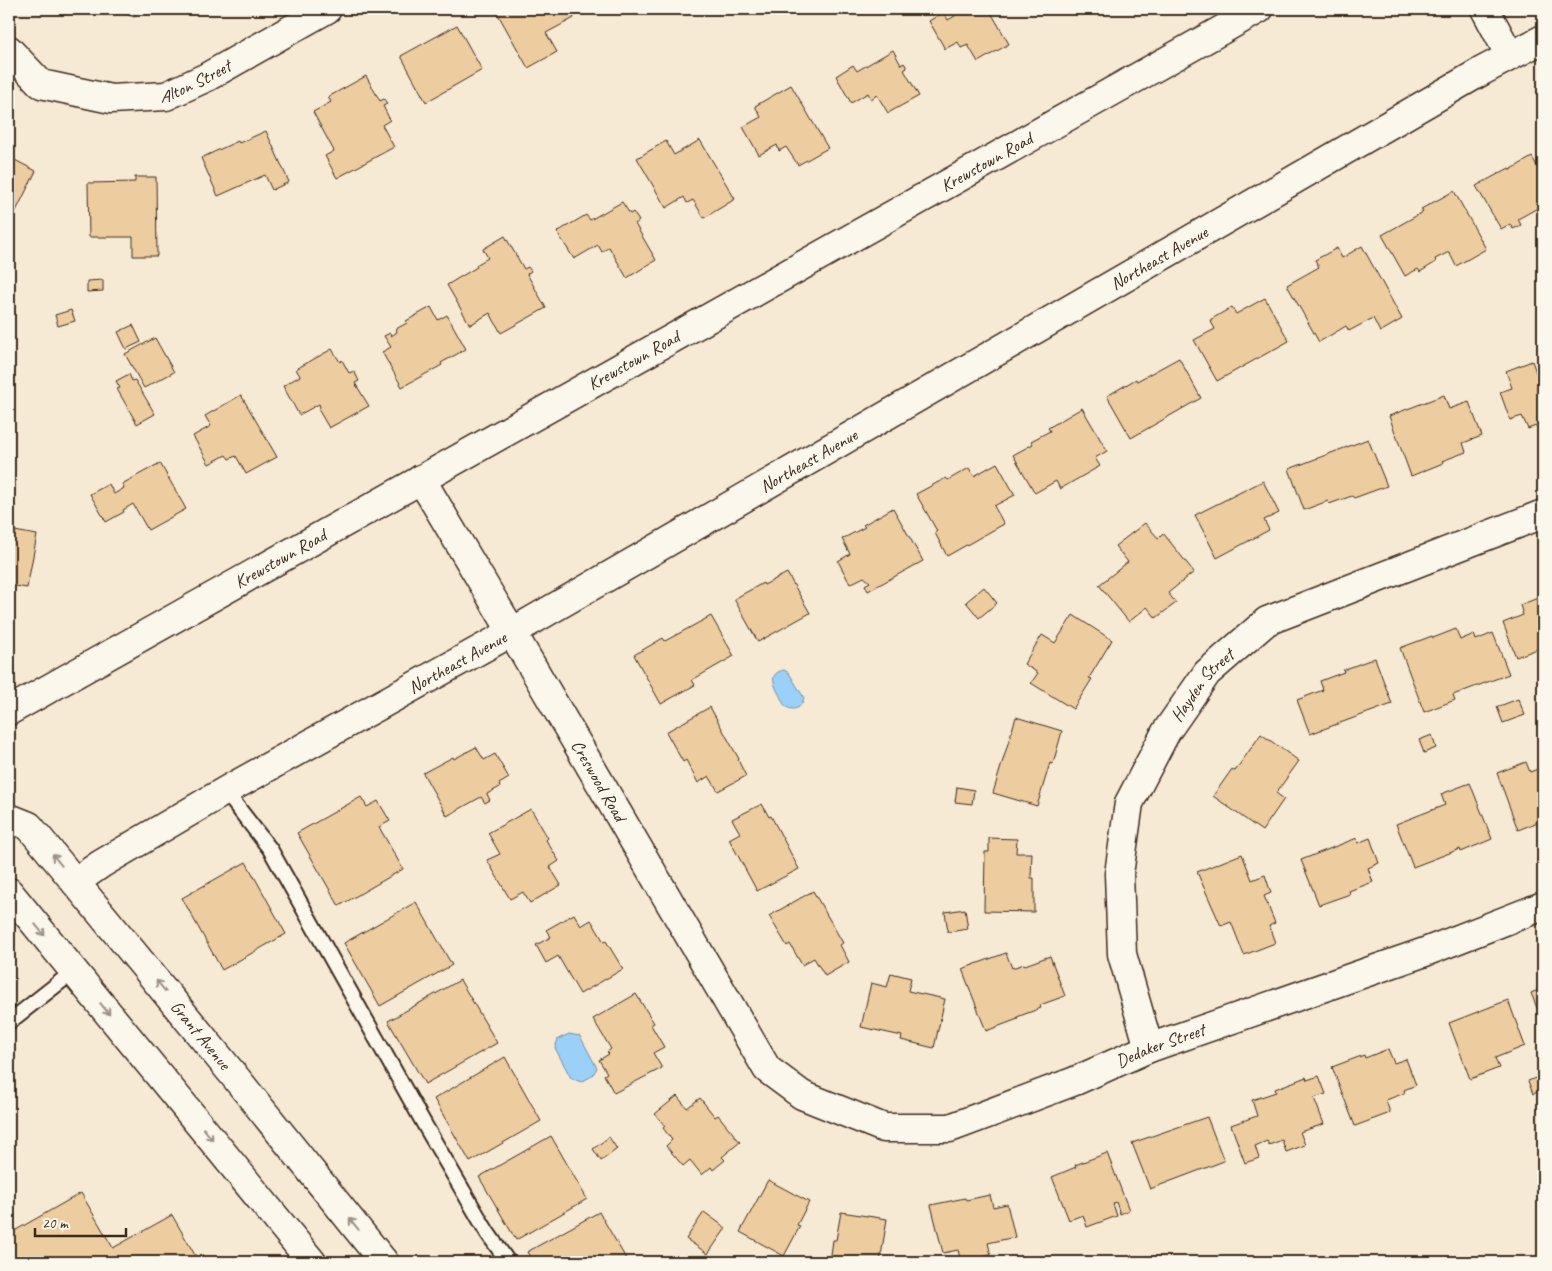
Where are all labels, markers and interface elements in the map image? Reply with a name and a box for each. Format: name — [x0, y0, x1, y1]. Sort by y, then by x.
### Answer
street label: Alton Street — [160, 53, 237, 107]
street label: Krewstown Road — [937, 126, 1039, 197]
street label: Northeast Avenue — [1106, 220, 1213, 295]
street label: Krewstown Road — [584, 324, 686, 395]
street label: Northeast Avenue — [756, 423, 862, 497]
street label: Krewstown Road — [230, 523, 332, 593]
street label: Northeast Avenue — [404, 626, 511, 698]
street label: Hayden Street — [1166, 642, 1240, 726]
street label: Creswood Road — [566, 736, 632, 828]
one-way arrow — [52, 854, 63, 867]
one-way arrow — [34, 923, 46, 936]
one-way arrow — [155, 980, 166, 993]
street label: Grant Avenue — [166, 996, 236, 1075]
one-way arrow — [100, 1002, 111, 1015]
street label: Dedaker Street — [1112, 1018, 1210, 1072]
one-way arrow — [203, 1127, 214, 1140]
scale bar — [35, 1206, 126, 1238]
text: 20 m — [42, 1214, 69, 1233]
one-way arrow — [349, 1218, 360, 1231]

